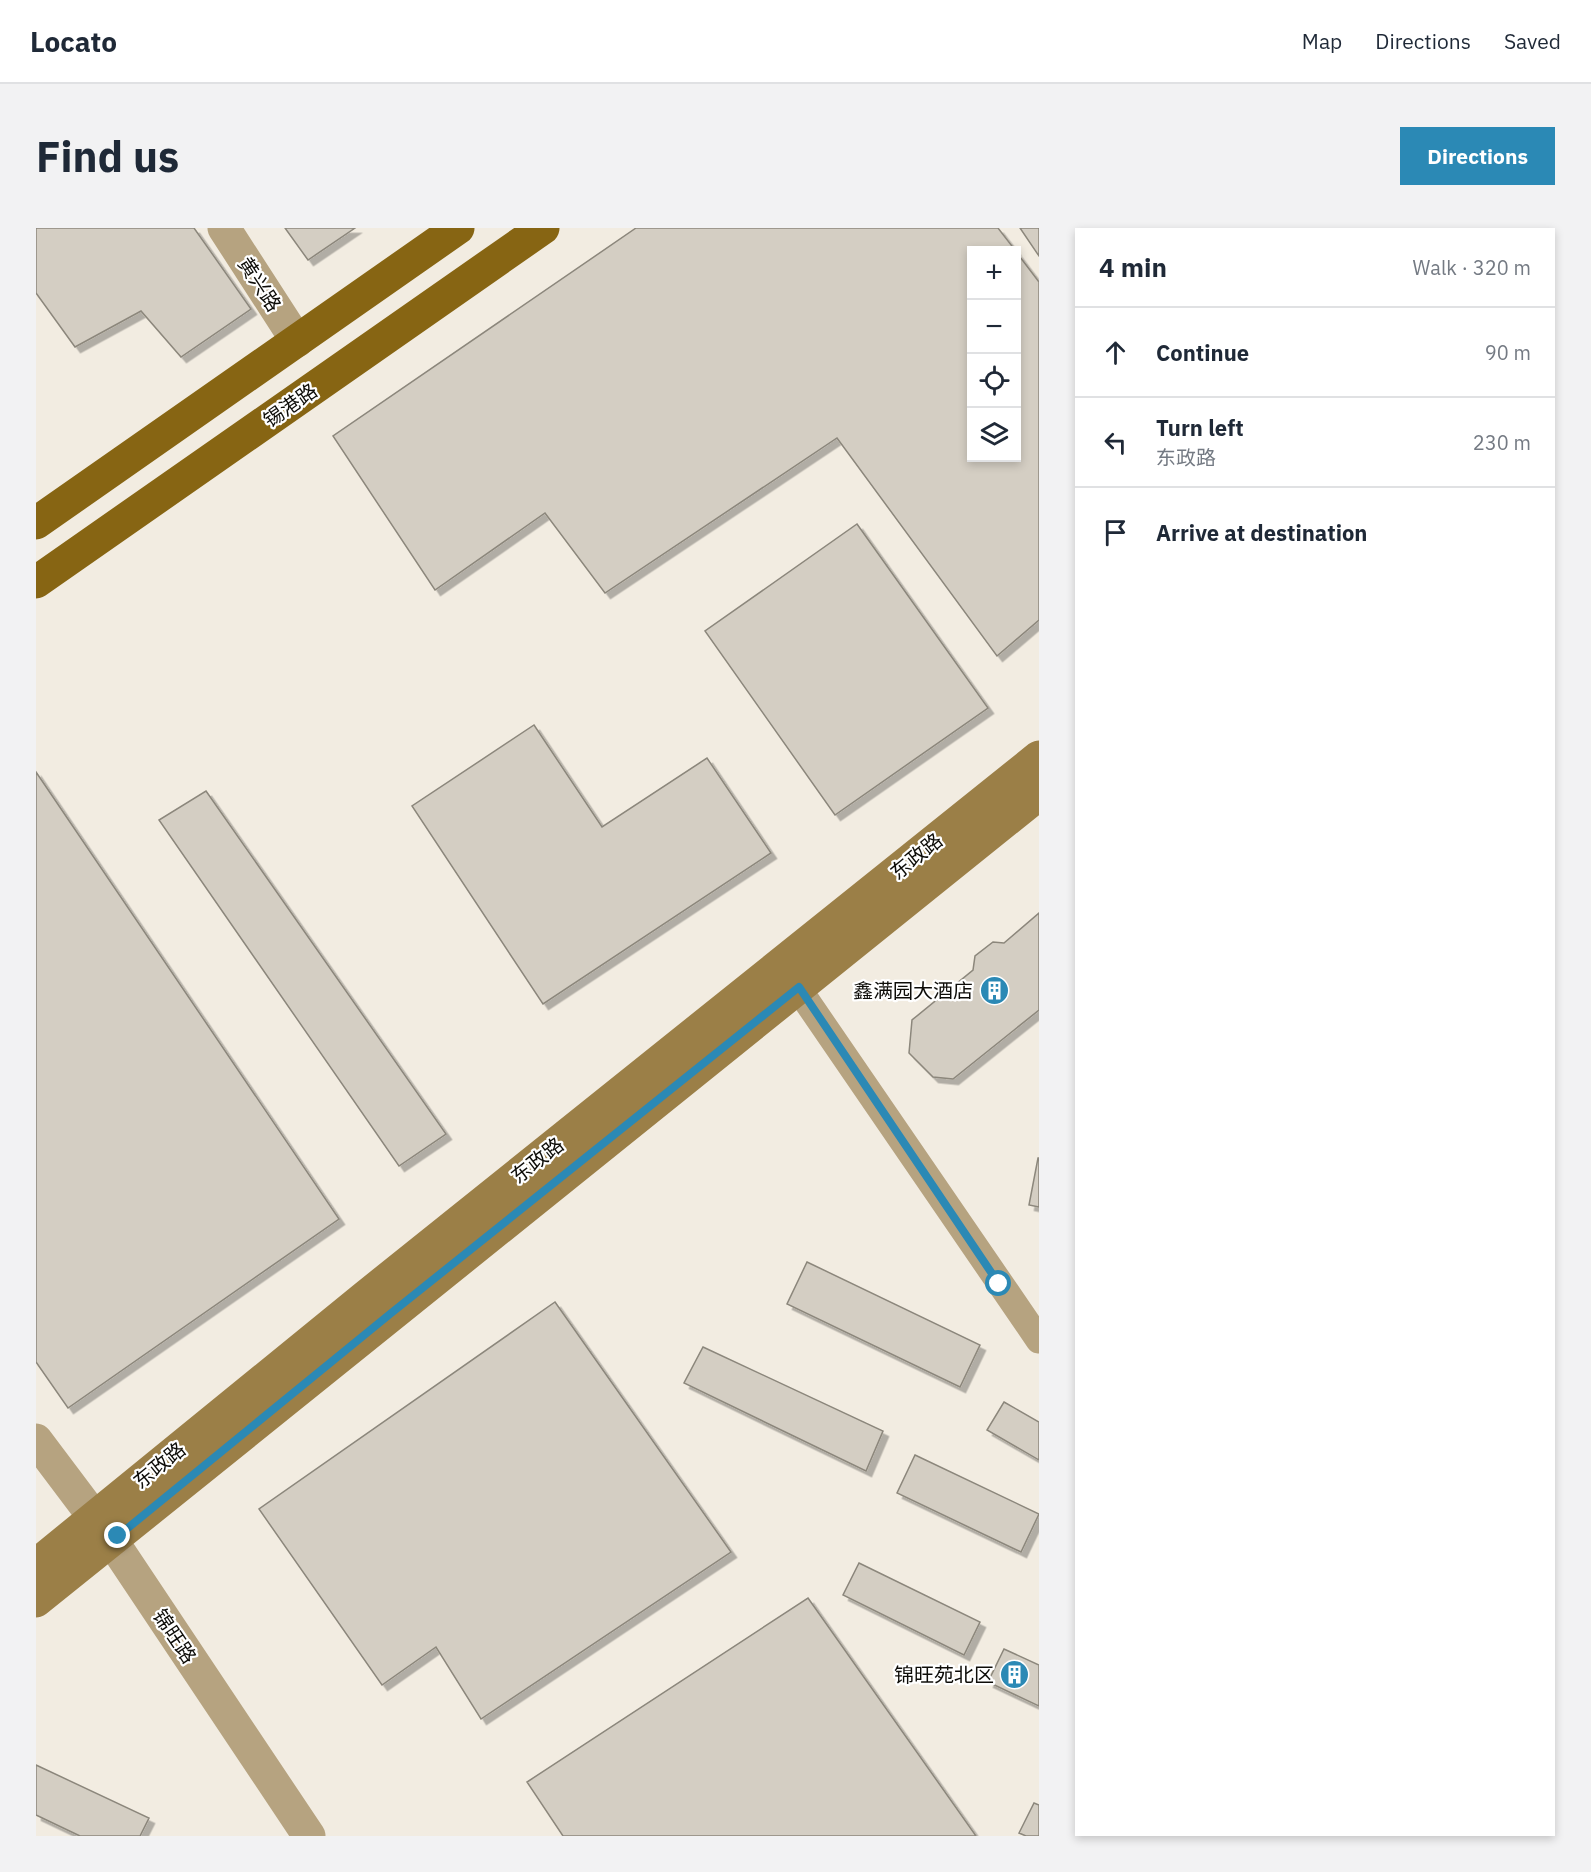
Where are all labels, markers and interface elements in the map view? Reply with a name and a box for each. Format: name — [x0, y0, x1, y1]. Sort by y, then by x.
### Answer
text: Locato — [30, 23, 117, 60]
text: Map — [1302, 27, 1342, 55]
text: Directions — [1375, 27, 1471, 55]
text: Saved — [1504, 27, 1561, 55]
button: Directions — [1400, 127, 1555, 185]
text: Find us — [36, 129, 179, 184]
map controls — [967, 246, 1021, 462]
button: + — [967, 246, 1021, 300]
text: 4 min — [1099, 250, 1167, 284]
street label: 黄兴路 — [232, 251, 288, 317]
text: Walk · 320 m — [1413, 254, 1531, 281]
button: − — [967, 300, 1021, 354]
icon: ahead — [1099, 336, 1132, 369]
text: Continue — [1156, 338, 1249, 367]
text: 90 m — [1485, 339, 1531, 366]
button: locate — [967, 354, 1021, 408]
street label: 锡港路 — [258, 377, 322, 433]
button: layers — [967, 408, 1021, 462]
text: Turn left — [1156, 413, 1244, 442]
icon: left — [1099, 426, 1132, 459]
text: 230 m — [1473, 429, 1531, 456]
text: 东政路 — [1156, 444, 1216, 471]
icon: arrive — [1099, 516, 1132, 549]
text: Arrive at destination — [1156, 518, 1367, 547]
street label: 东政路 — [884, 827, 948, 885]
building icon: 鑫满园大酒店 — [978, 974, 1010, 1006]
place label: 鑫满园大酒店 — [853, 977, 973, 1004]
street label: 东政路 — [505, 1131, 569, 1189]
route start — [985, 1270, 1011, 1296]
street label: 东政路 — [127, 1436, 191, 1494]
route end — [104, 1522, 130, 1548]
street label: 锦旺路 — [147, 1604, 203, 1668]
building icon: 锦旺苑北区 — [999, 1658, 1031, 1690]
place label: 锦旺苑北区 — [894, 1661, 994, 1688]

